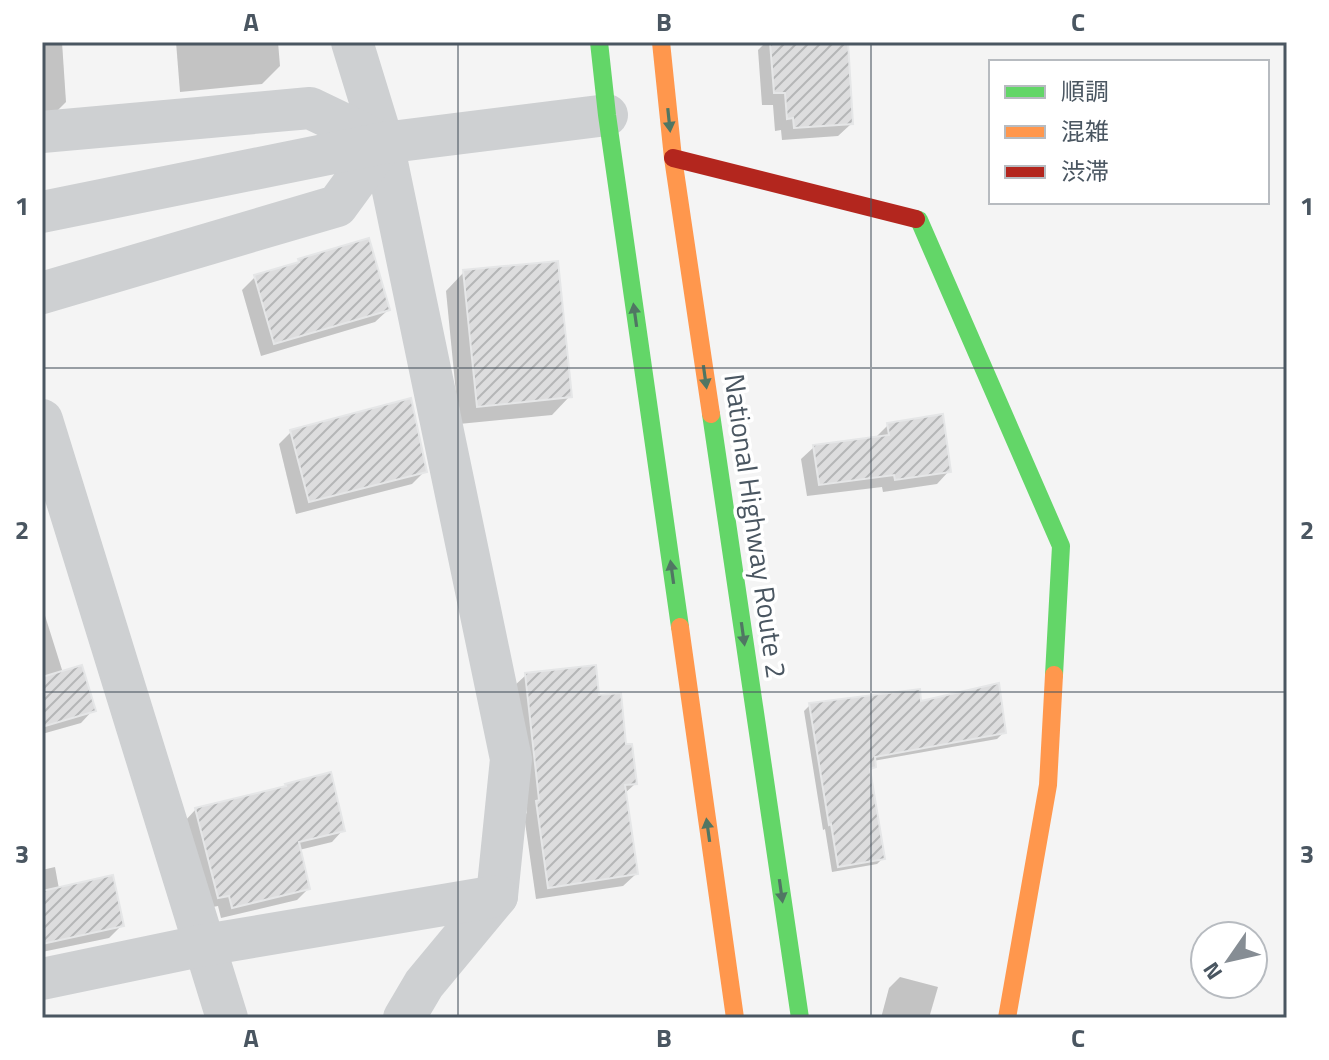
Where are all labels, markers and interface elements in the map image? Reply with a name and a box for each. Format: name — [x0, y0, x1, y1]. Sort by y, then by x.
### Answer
text: A — [243, 2, 259, 41]
text: B — [656, 2, 672, 41]
text: C — [1071, 2, 1085, 41]
legend — [989, 60, 1269, 204]
text: 順調 — [1061, 73, 1109, 109]
one-way arrow — [663, 108, 676, 133]
text: 混雑 — [1061, 113, 1109, 149]
text: 渋滞 — [1061, 153, 1109, 189]
text: 1 — [15, 186, 29, 225]
text: 1 — [1300, 186, 1314, 225]
one-way arrow — [628, 302, 641, 327]
one-way arrow — [699, 365, 712, 390]
street label: National Highway Route 2 — [713, 371, 799, 681]
text: 2 — [15, 510, 29, 549]
text: 2 — [1300, 510, 1314, 549]
one-way arrow — [665, 560, 678, 585]
one-way arrow — [737, 622, 750, 647]
one-way arrow — [701, 817, 714, 842]
text: 3 — [15, 834, 29, 873]
text: 3 — [1300, 834, 1314, 873]
one-way arrow — [775, 879, 788, 904]
north arrow — [1189, 920, 1269, 1000]
text: N — [1194, 955, 1231, 987]
text: A — [243, 1018, 259, 1057]
text: B — [656, 1018, 672, 1057]
text: C — [1071, 1018, 1085, 1057]

